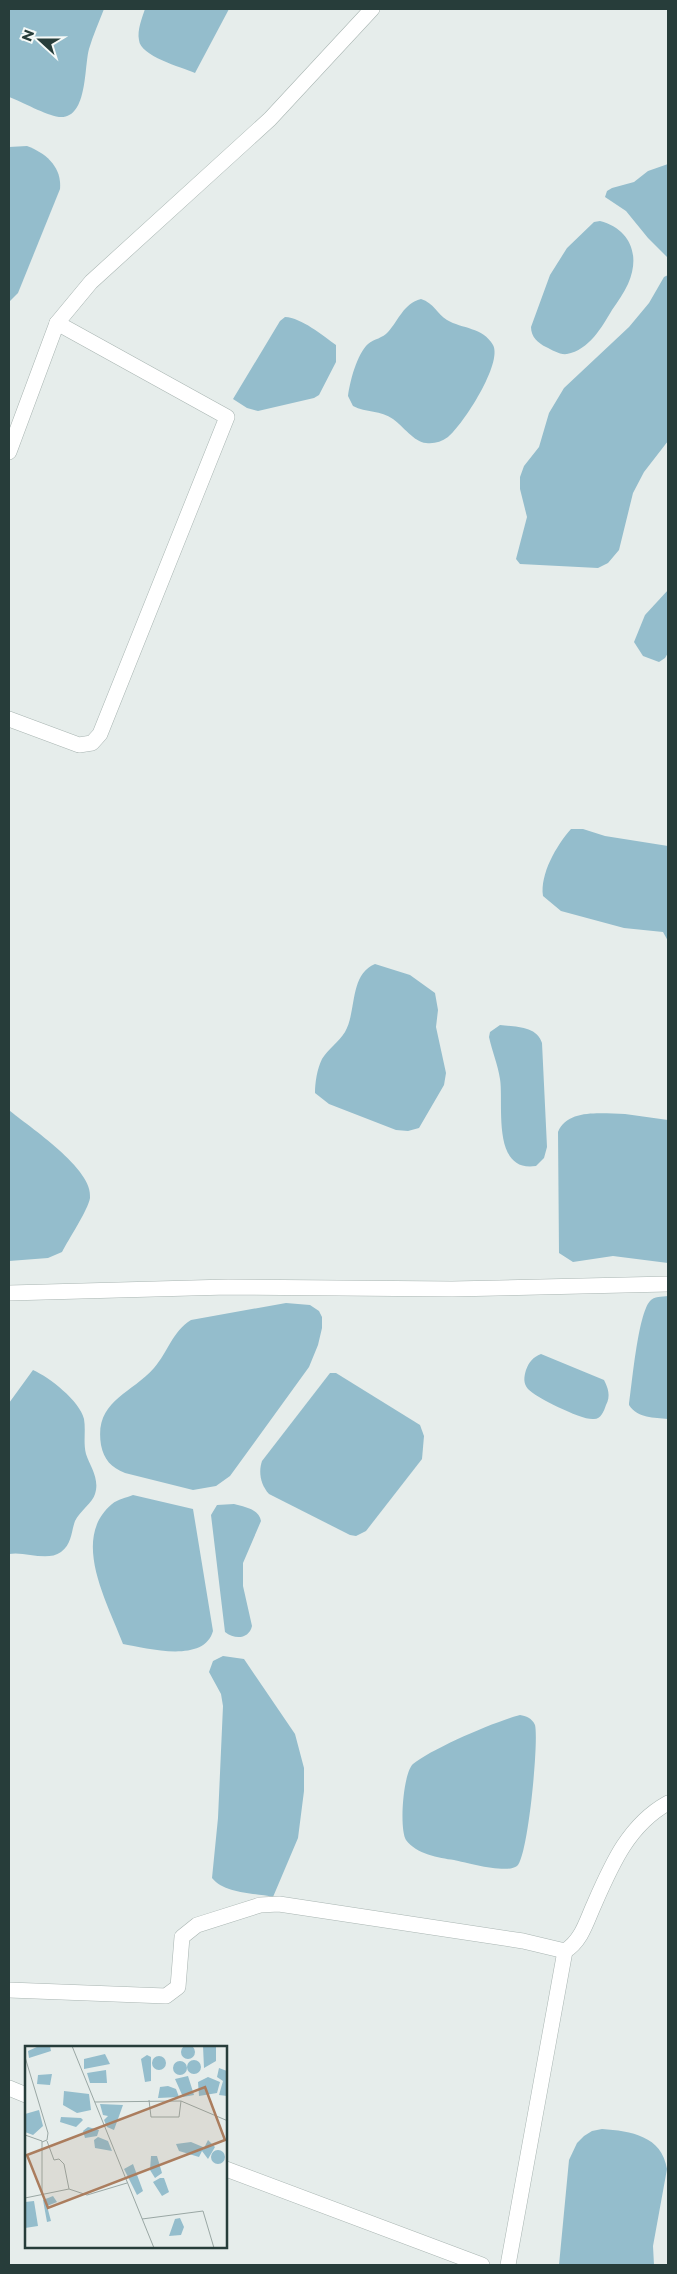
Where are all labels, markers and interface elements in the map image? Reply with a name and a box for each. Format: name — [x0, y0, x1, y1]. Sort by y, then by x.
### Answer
north arrow — [15, 15, 65, 65]
text: N — [17, 27, 38, 44]
inset map — [25, 2046, 228, 2249]

